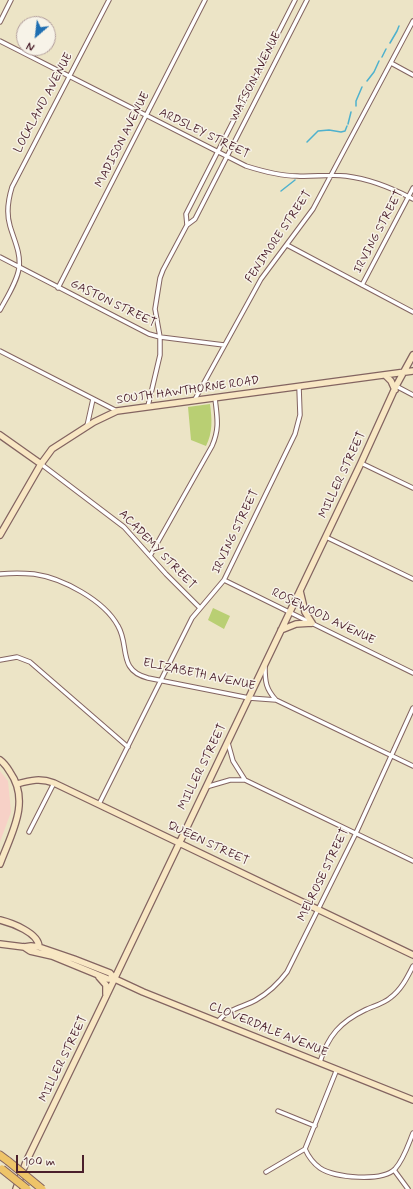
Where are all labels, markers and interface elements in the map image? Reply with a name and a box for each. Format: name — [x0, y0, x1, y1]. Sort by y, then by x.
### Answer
north arrow — [16, 16, 56, 56]
street label: WATSON AVENUE — [227, 30, 285, 124]
text: N — [24, 38, 37, 54]
street label: LOCKLAND AVENUE — [11, 50, 77, 156]
street label: MADISON AVENUE — [93, 90, 153, 190]
street label: ARDSLEY STREET — [156, 106, 252, 162]
street label: FENIMORE STREET — [243, 188, 315, 286]
street label: IRVING STREET — [351, 188, 407, 276]
street label: GASTON STREET — [68, 277, 158, 331]
street label: SOUTH HAWTHORNE ROAD — [116, 374, 260, 408]
street label: MILLER STREET — [317, 429, 369, 521]
street label: IRVING STREET — [209, 488, 263, 576]
street label: ACADEMY STREET — [115, 507, 199, 593]
street label: ROSEWOOD AVENUE — [269, 586, 377, 648]
street label: ELIZABETH AVENUE — [142, 656, 256, 694]
street label: MILLER STREET — [176, 721, 230, 813]
street label: QUEEN STREET — [165, 819, 251, 869]
street label: MELROSE STREET — [295, 826, 353, 924]
street label: CLOVERDALE AVENUE — [206, 1000, 330, 1060]
street label: MILLER STREET — [37, 1013, 91, 1105]
scale bar — [18, 1147, 86, 1173]
text: 100 m — [23, 1154, 55, 1170]

